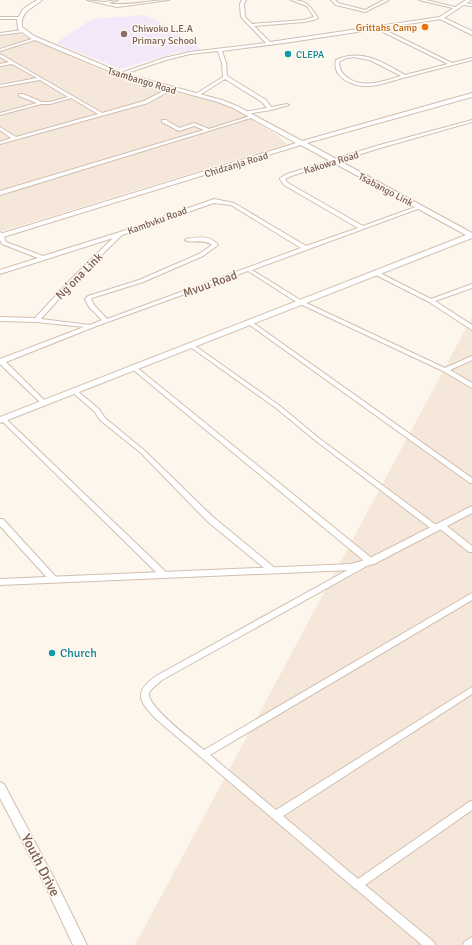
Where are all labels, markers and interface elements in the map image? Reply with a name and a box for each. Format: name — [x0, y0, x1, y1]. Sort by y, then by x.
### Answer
place label: Grittahs Camp — [356, 22, 417, 34]
marker: Grittahs Camp — [420, 22, 430, 32]
place label: Chiwoko L.E.A Primary School — [132, 23, 197, 47]
marker: Chiwoko L.E.A Primary School — [119, 29, 129, 39]
marker: CLEPA — [283, 49, 293, 59]
place label: CLEPA — [296, 49, 324, 61]
street label: Tsambango Road — [106, 65, 178, 97]
street label: Kakowa Road — [302, 149, 360, 177]
street label: Chidzanja Road — [203, 150, 270, 180]
street label: Tsabango Link — [356, 170, 415, 209]
street label: Kambvku Road — [126, 205, 189, 237]
street label: Ng'ona Link — [53, 250, 106, 303]
street label: Mvuu Road — [181, 268, 239, 301]
place label: Church — [60, 646, 97, 661]
marker: Church — [47, 648, 57, 658]
street label: Youth Drive — [18, 831, 64, 899]

